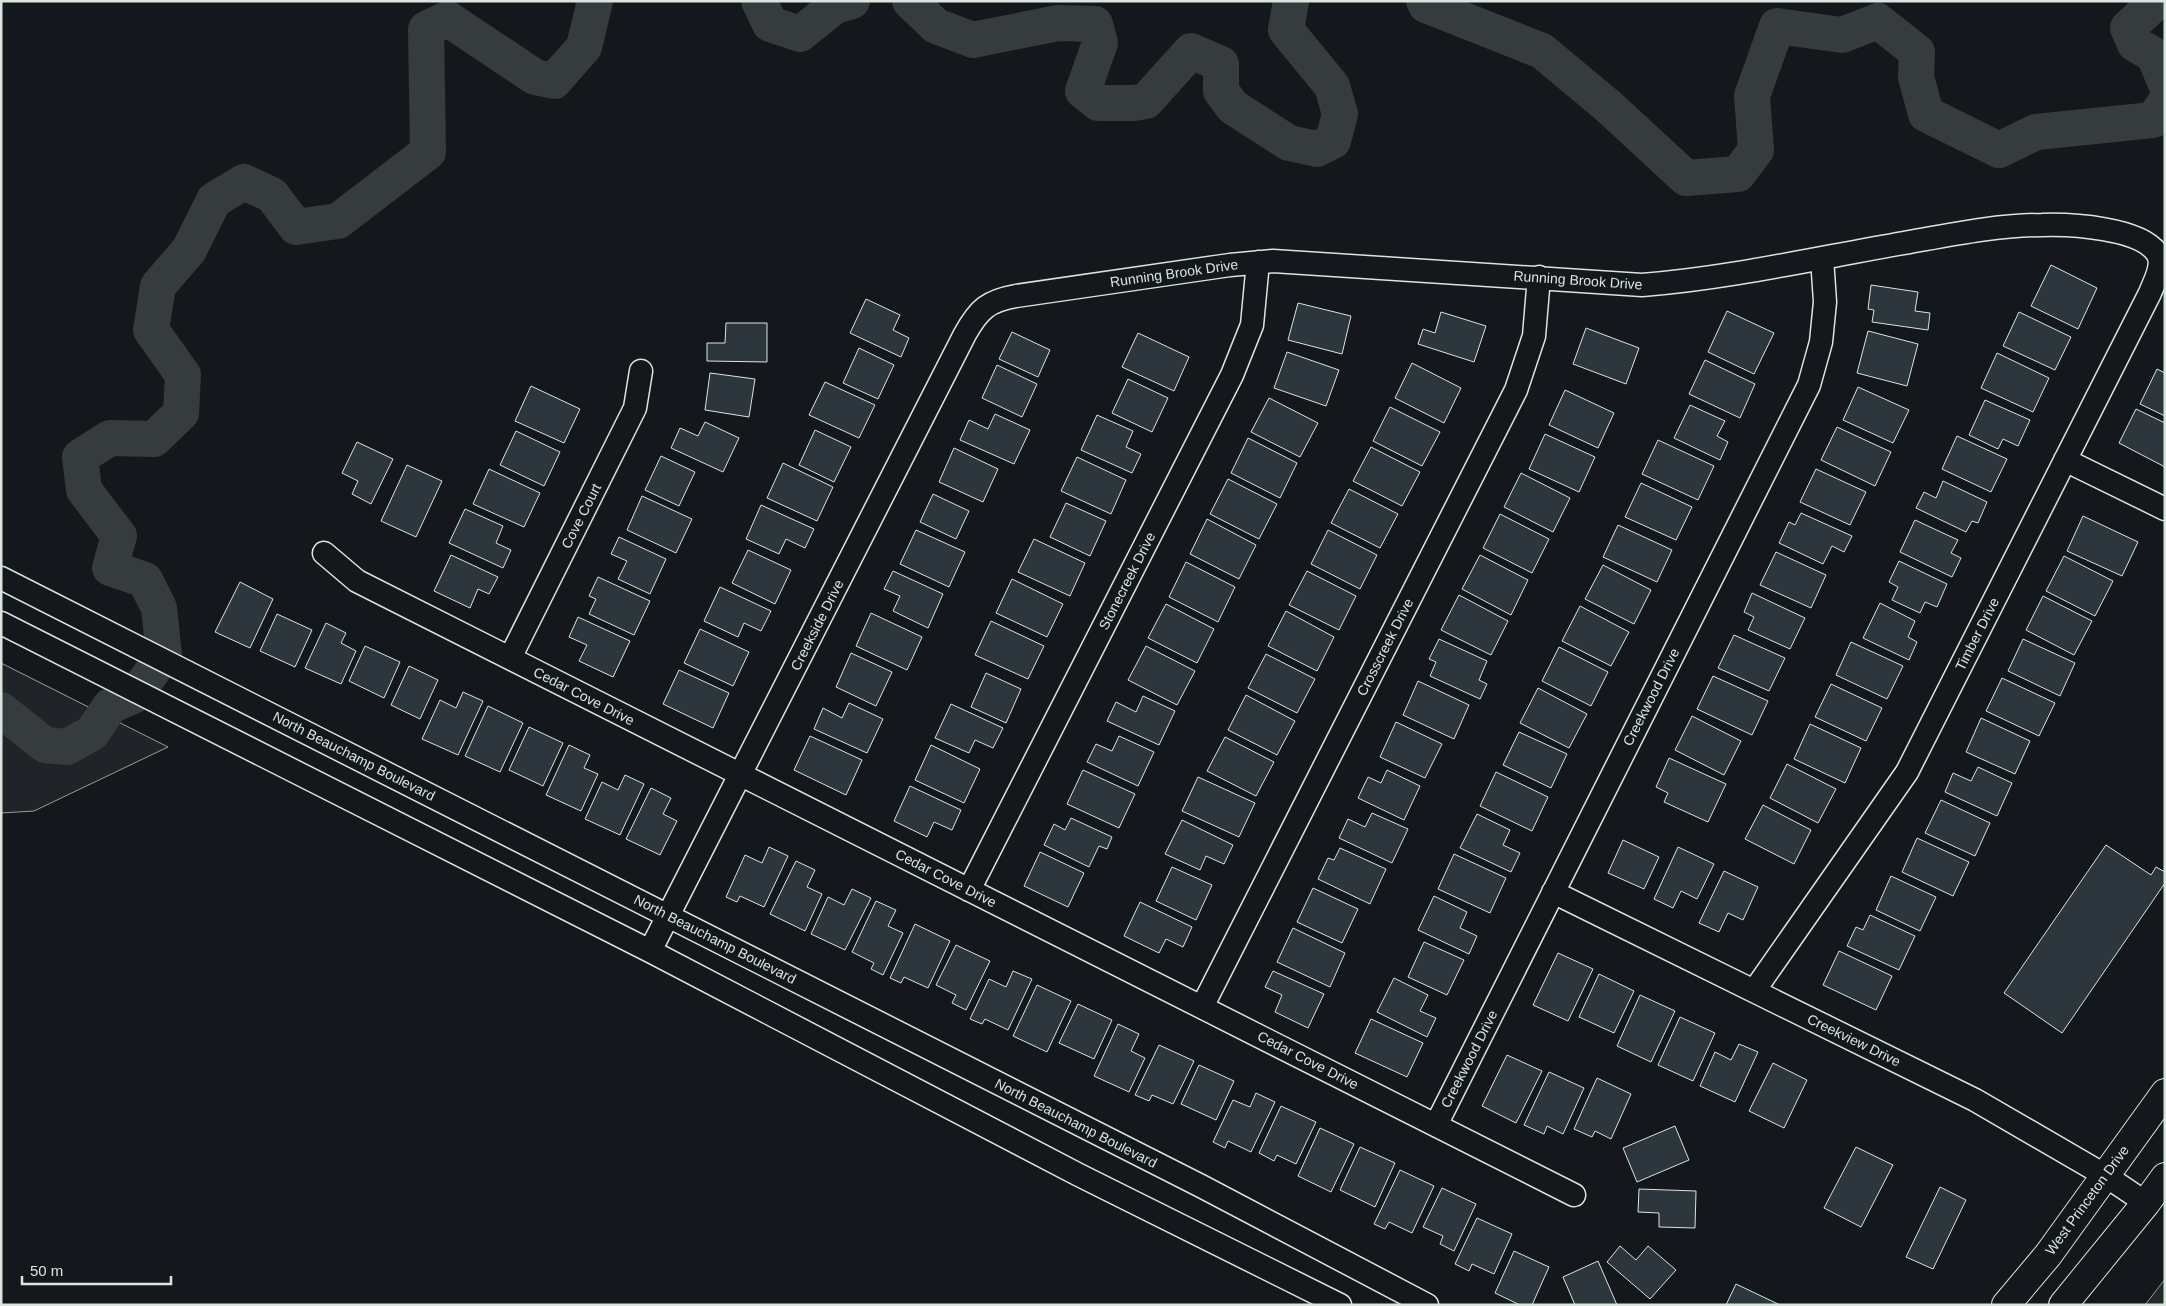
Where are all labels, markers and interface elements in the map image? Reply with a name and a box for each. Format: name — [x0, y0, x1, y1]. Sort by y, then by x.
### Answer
street label: Running Brook Drive — [1109, 256, 1239, 290]
street label: Running Brook Drive — [1513, 268, 1643, 293]
street label: Cove Court — [558, 481, 604, 551]
street label: Stonecreek Drive — [1095, 529, 1159, 632]
street label: Creekside Drive — [787, 577, 847, 673]
street label: Crosscreek Drive — [1354, 595, 1417, 698]
street label: Timber Drive — [1952, 595, 2002, 673]
street label: Creekwood Drive — [1619, 645, 1683, 748]
street label: Cedar Cove Drive — [531, 664, 637, 728]
street label: North Beauchamp Boulevard — [270, 708, 438, 804]
street label: Cedar Cove Drive — [893, 846, 999, 910]
street label: North Beauchamp Boulevard — [631, 891, 799, 987]
street label: Creekwood Drive — [1437, 1007, 1501, 1110]
street label: Creekview Drive — [1805, 1010, 1903, 1070]
street label: Cedar Cove Drive — [1255, 1028, 1361, 1092]
street label: North Beauchamp Boulevard — [992, 1075, 1160, 1171]
street label: West Princeton Drive — [2042, 1142, 2132, 1258]
scale bar — [22, 1254, 171, 1286]
text: 50 m — [30, 1262, 63, 1279]

